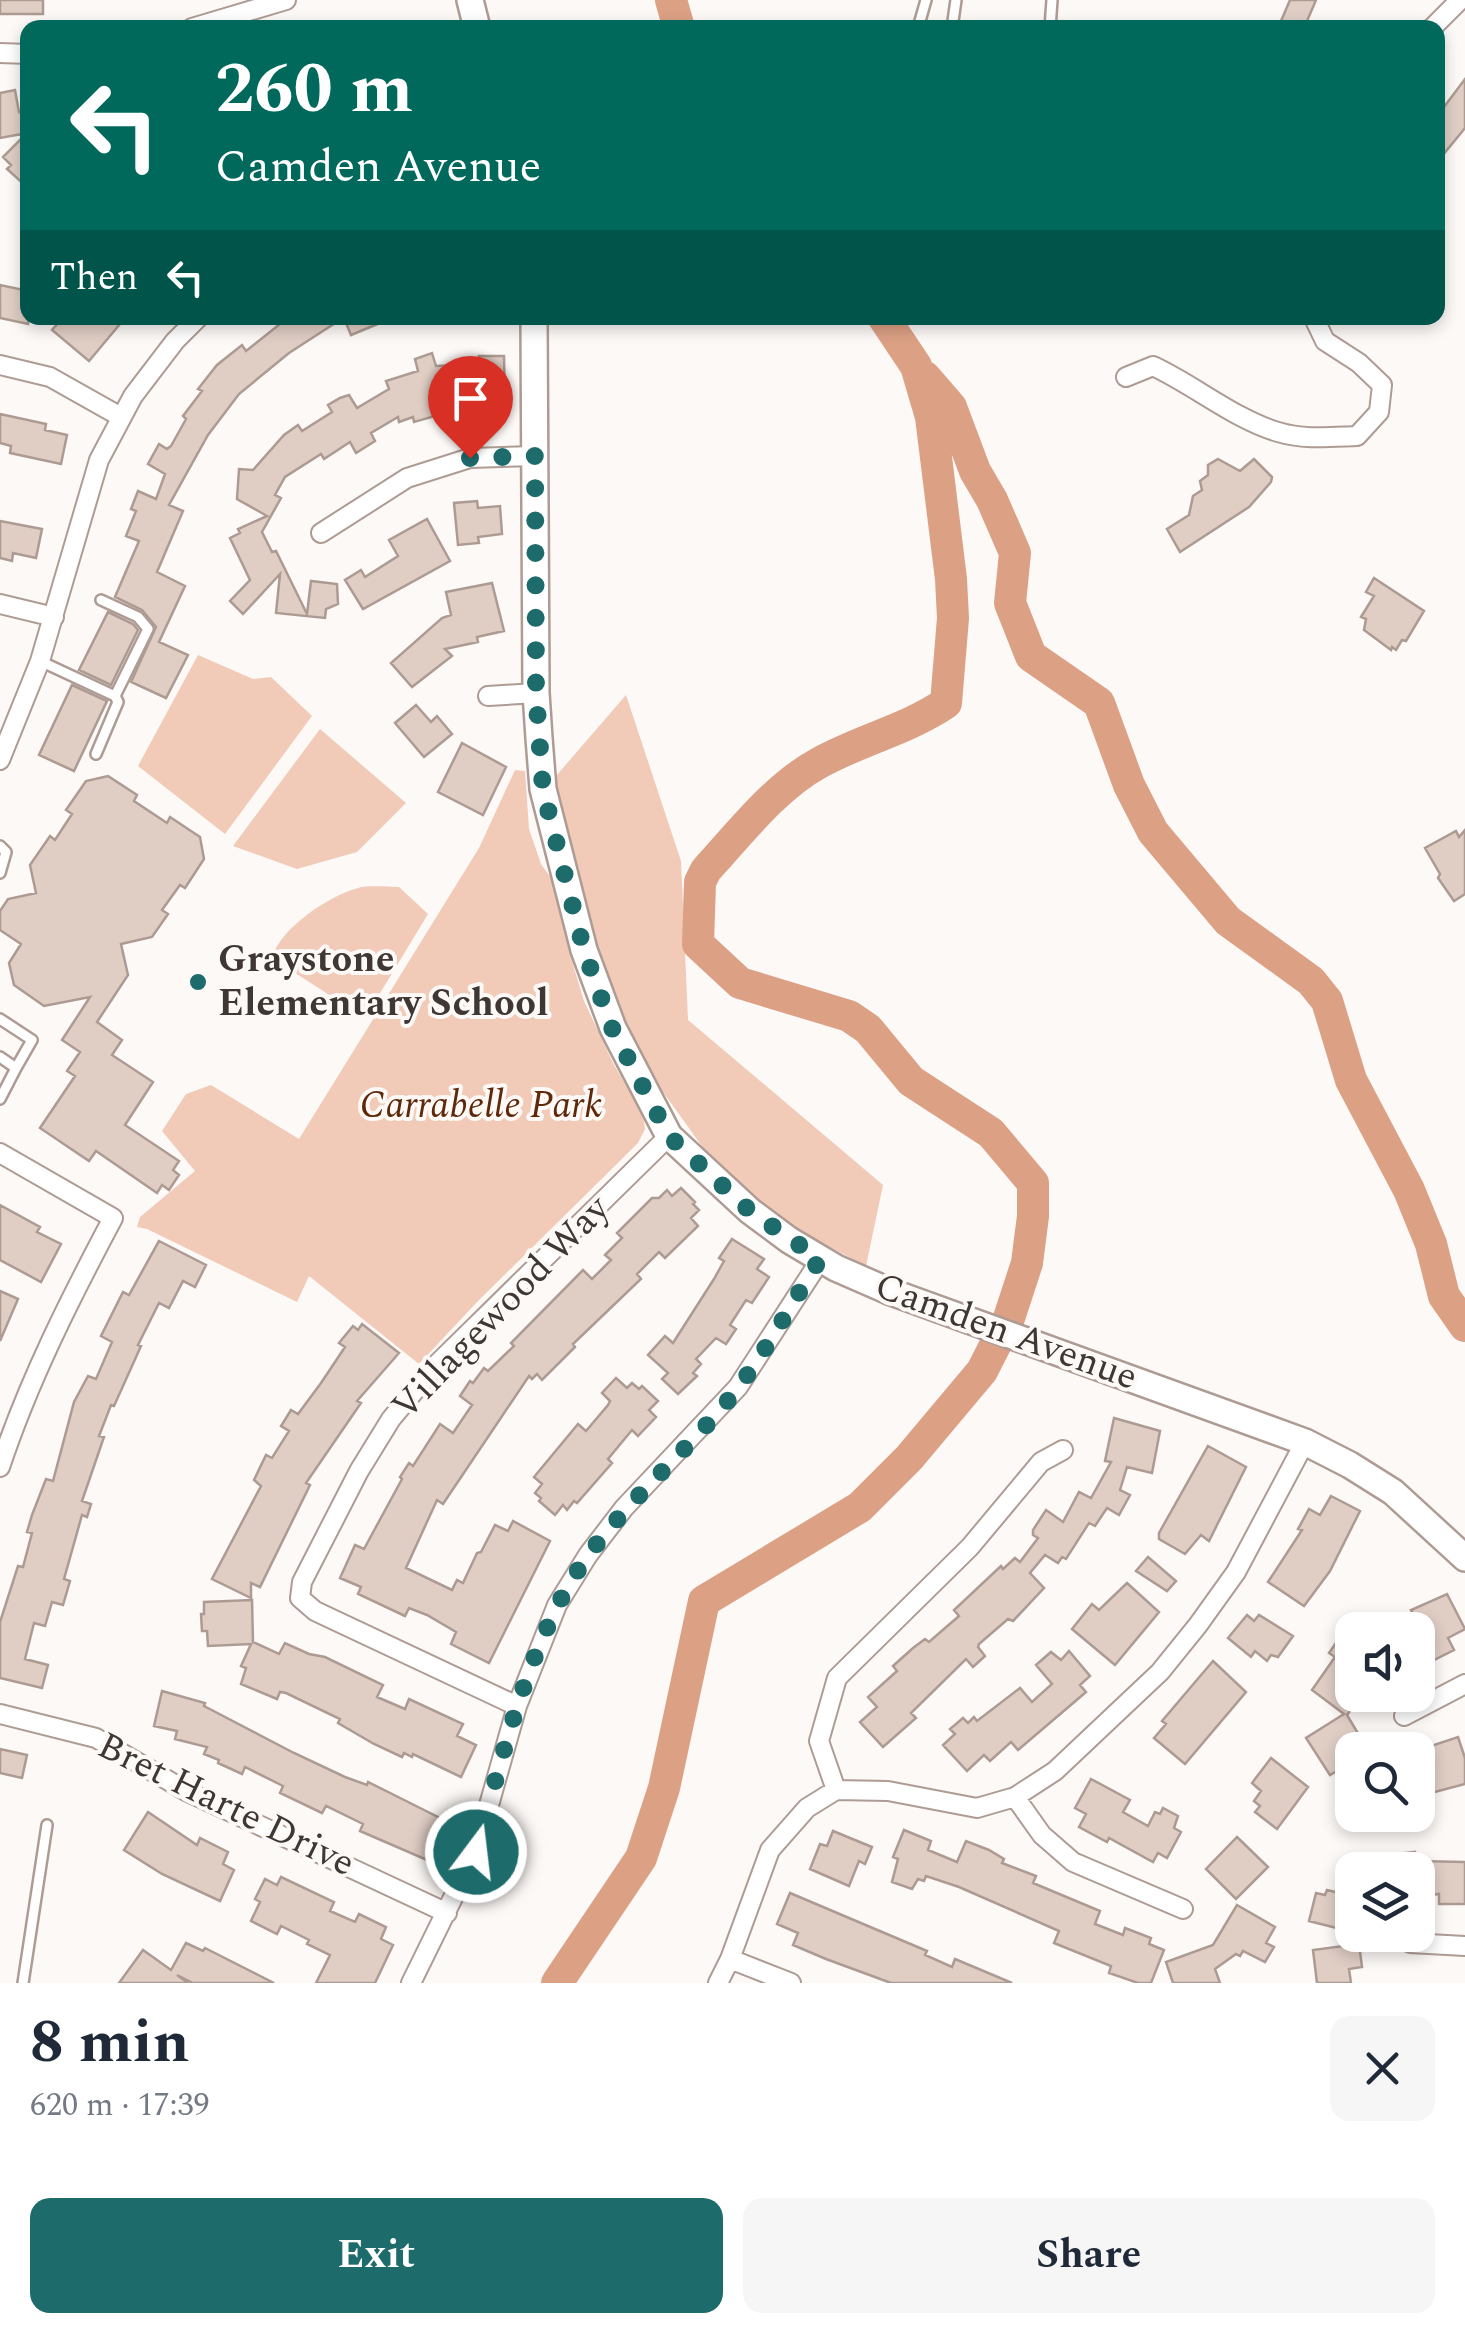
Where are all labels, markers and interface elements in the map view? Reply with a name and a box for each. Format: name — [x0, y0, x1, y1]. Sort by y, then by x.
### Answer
text: 260 m — [215, 37, 413, 143]
icon: left — [50, 60, 180, 190]
text: Camden Avenue — [215, 133, 541, 202]
text: Then — [50, 249, 138, 307]
icon: left — [158, 250, 213, 305]
pin — [428, 356, 513, 459]
icon: arrive — [443, 371, 498, 426]
place label: Graystone Elementary School — [218, 931, 549, 1033]
marker: Graystone Elementary School — [187, 971, 209, 993]
park label: Carrabelle Park — [360, 1077, 602, 1135]
street label: Villagewood Way — [378, 1181, 625, 1434]
street label: Camden Avenue — [867, 1258, 1145, 1406]
map controls — [1335, 1612, 1435, 1952]
button: sound — [1335, 1612, 1435, 1712]
street label: Bret Harte Drive — [87, 1717, 365, 1893]
button: search — [1335, 1732, 1435, 1832]
position arrow — [424, 1800, 528, 1904]
button: layers — [1335, 1852, 1435, 1952]
text: 8 min — [30, 1997, 190, 2089]
button: close — [1330, 2016, 1435, 2121]
text: 620 m · 17:39 — [30, 2081, 210, 2130]
button: Exit — [30, 2198, 723, 2313]
button: Share — [743, 2198, 1435, 2313]

